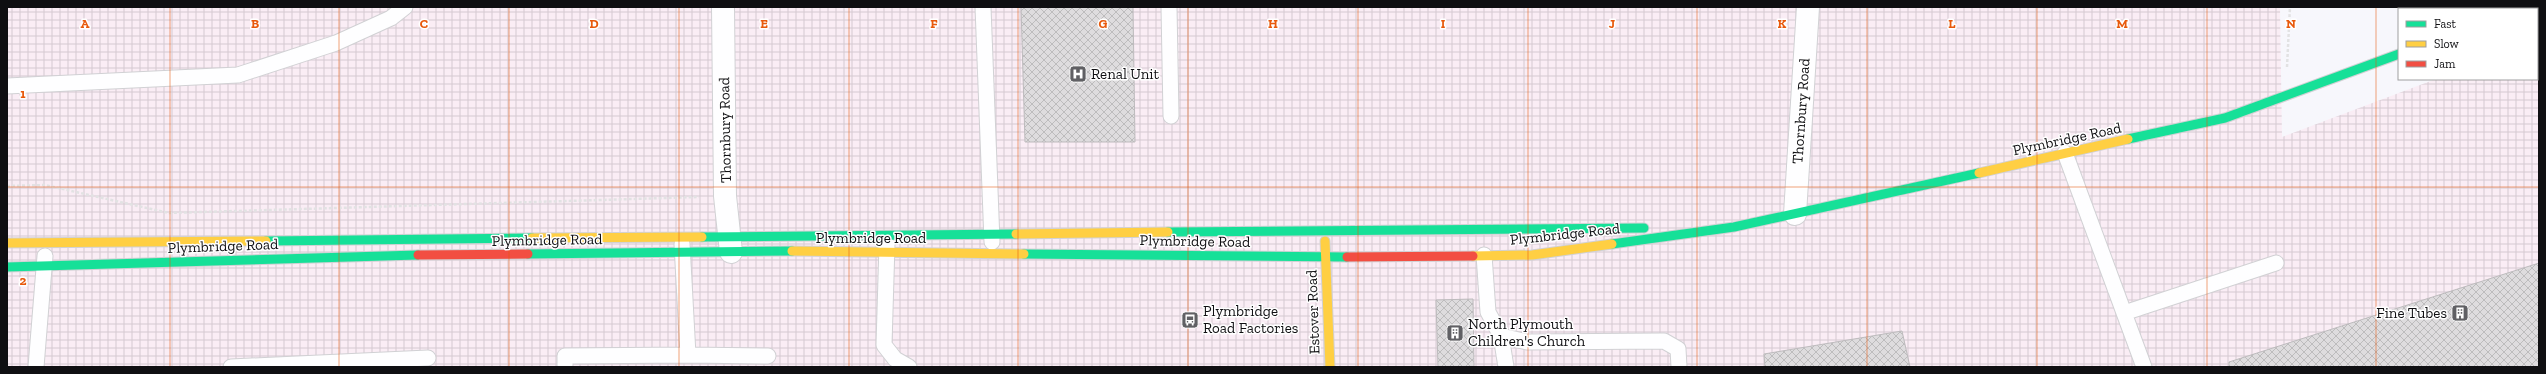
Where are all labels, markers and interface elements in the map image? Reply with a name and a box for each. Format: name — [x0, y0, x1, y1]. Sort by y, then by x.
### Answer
legend — [2398, 8, 2538, 80]
text: A — [81, 16, 90, 31]
text: B — [251, 16, 259, 31]
text: C — [420, 16, 428, 31]
text: D — [589, 16, 599, 31]
text: E — [760, 16, 768, 31]
text: F — [930, 16, 938, 31]
text: G — [1099, 16, 1108, 31]
text: H — [1268, 16, 1278, 31]
text: I — [1441, 16, 1446, 31]
text: J — [1609, 16, 1615, 31]
text: K — [1778, 16, 1787, 31]
text: L — [1948, 16, 1956, 31]
text: M — [2116, 16, 2128, 31]
text: N — [2286, 16, 2296, 31]
text: Fast — [2434, 17, 2457, 31]
text: Slow — [2434, 37, 2460, 51]
street label: Thornbury Road — [1788, 57, 1814, 164]
text: Jam — [2434, 57, 2456, 71]
hospital icon: Renal Unit — [1068, 64, 1088, 84]
place label: Renal Unit — [1091, 65, 1160, 83]
street label: Thornbury Road — [715, 76, 735, 183]
text: 1 — [20, 86, 26, 101]
street label: Plymbridge Road — [2011, 119, 2124, 159]
street label: Plymbridge Road — [1509, 219, 1622, 249]
street label: Plymbridge Road — [816, 229, 927, 247]
street label: Plymbridge Road — [492, 230, 603, 250]
street label: Plymbridge Road — [1140, 231, 1251, 251]
street label: Plymbridge Road — [167, 235, 279, 257]
street label: Estover Road — [1303, 269, 1323, 355]
text: 2 — [20, 273, 27, 288]
place label: Plymbridge Road Factories — [1203, 302, 1298, 337]
building icon: Fine Tubes — [2450, 303, 2470, 323]
place label: Fine Tubes — [2376, 304, 2447, 322]
bus stop icon: Plymbridge Road Factories — [1180, 310, 1200, 330]
place label: North Plymouth Children's Church — [1468, 315, 1586, 350]
building icon: North Plymouth Children's Church — [1445, 323, 1465, 343]

